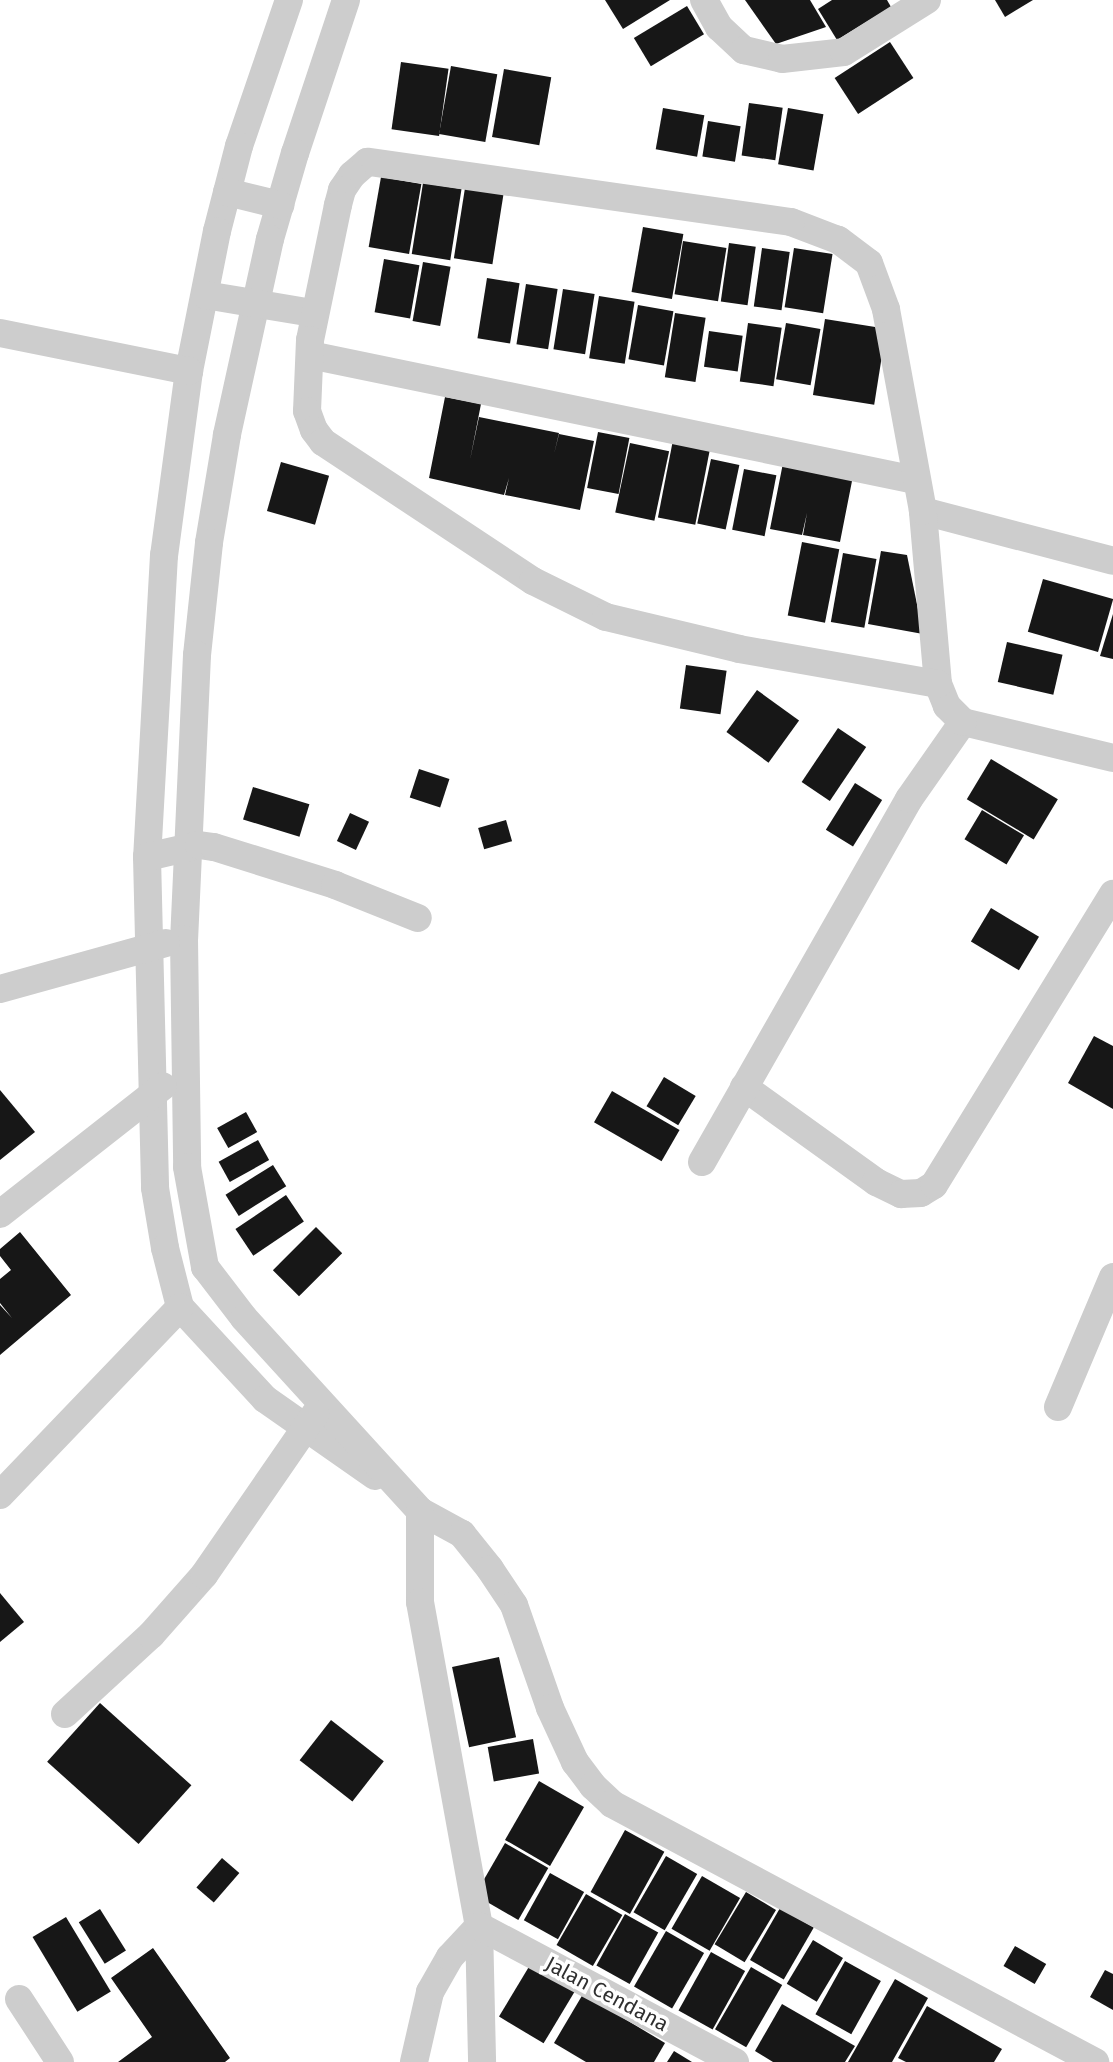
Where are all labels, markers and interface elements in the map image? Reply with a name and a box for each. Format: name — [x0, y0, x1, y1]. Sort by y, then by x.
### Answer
street label: Jalan Cendana — [541, 1951, 673, 2037]

